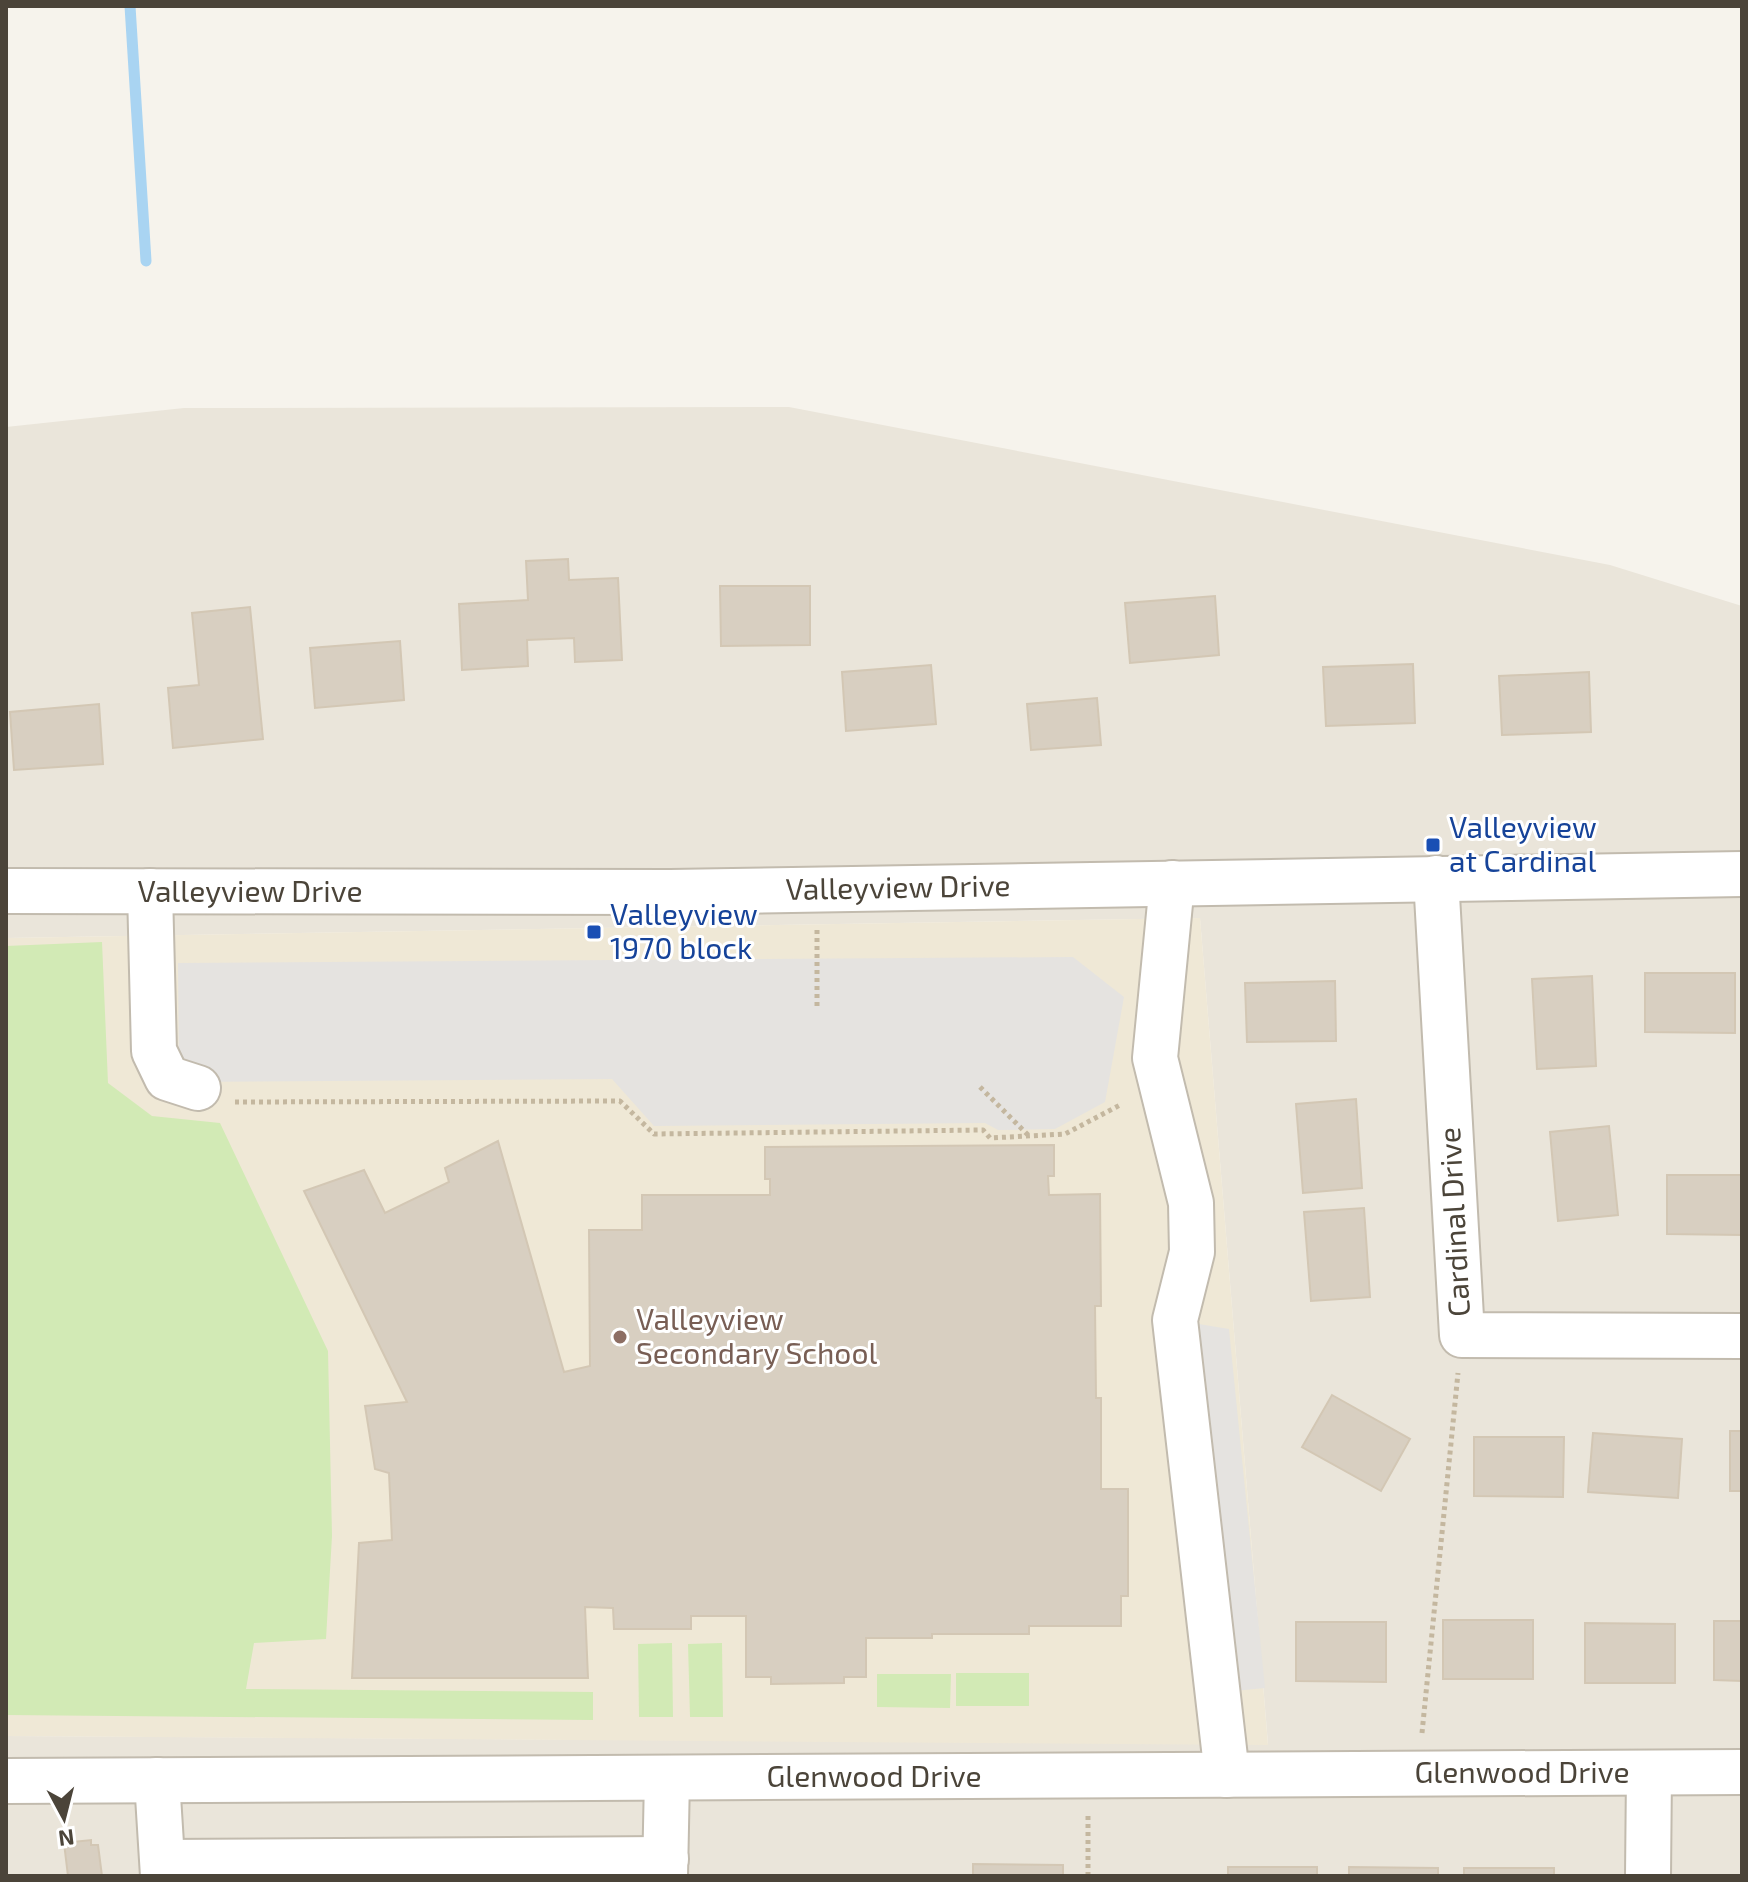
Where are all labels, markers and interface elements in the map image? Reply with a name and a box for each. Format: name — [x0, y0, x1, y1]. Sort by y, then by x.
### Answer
place label: Valleyview at Cardinal — [1449, 808, 1597, 878]
marker: Valleyview at Cardinal — [1424, 836, 1442, 854]
street label: Valleyview Drive — [785, 866, 1011, 906]
street label: Valleyview Drive — [137, 872, 363, 908]
place label: Valleyview 1970 block — [610, 895, 758, 965]
marker: Valleyview 1970 block — [585, 923, 603, 941]
street label: Cardinal Drive — [1430, 1126, 1476, 1318]
place label: Valleyview Secondary School — [636, 1300, 877, 1370]
marker: Valleyview Secondary School — [611, 1328, 629, 1346]
street label: Glenwood Drive — [1414, 1753, 1630, 1789]
street label: Glenwood Drive — [766, 1757, 982, 1793]
north arrow — [24, 1778, 104, 1858]
text: N — [57, 1825, 76, 1853]

